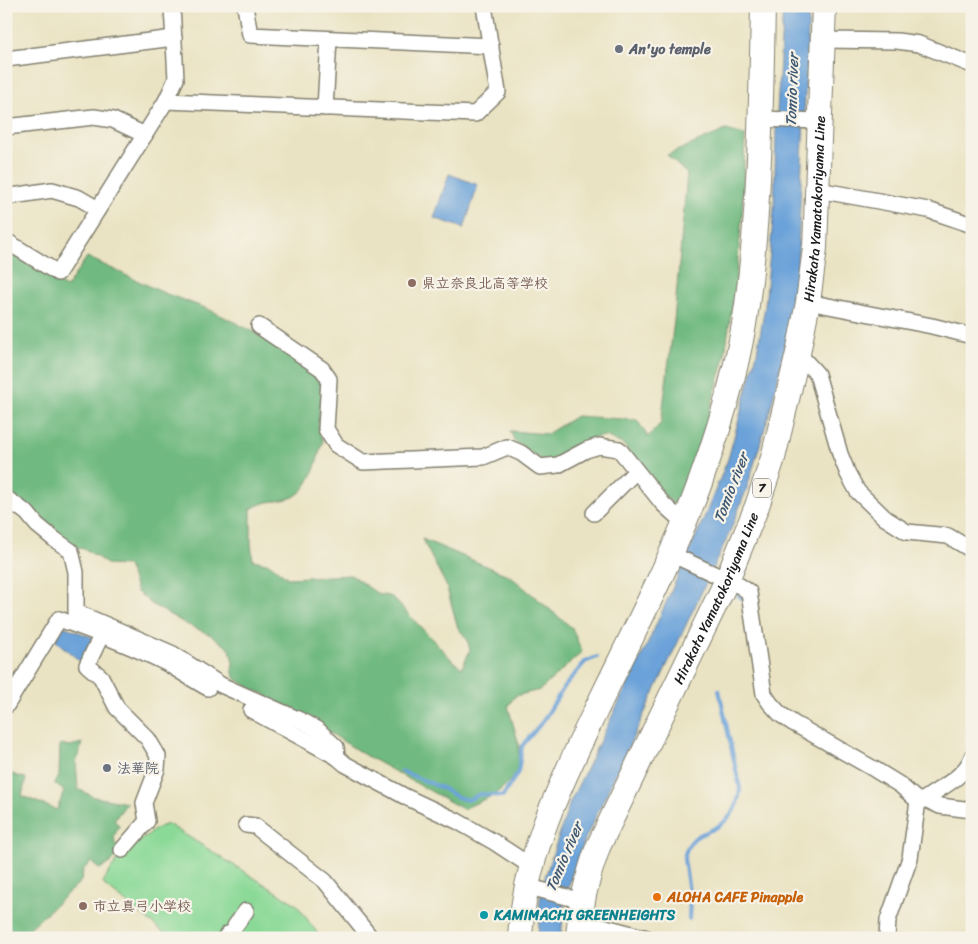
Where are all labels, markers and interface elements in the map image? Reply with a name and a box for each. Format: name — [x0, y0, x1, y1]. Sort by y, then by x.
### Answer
place label: An'yo temple — [628, 37, 711, 62]
marker: An'yo temple — [613, 43, 625, 55]
water label: Tomio river — [778, 50, 806, 127]
street label: Hirakata Yamatokoriyama Line — [796, 115, 833, 303]
place label: 県立奈良北高等学校 — [422, 271, 548, 296]
marker: 県立奈良北高等学校 — [406, 277, 418, 289]
water label: Tomio river — [706, 447, 757, 527]
road number: 7 — [753, 478, 771, 498]
street label: Hirakata Yamatokoriyama Line — [666, 508, 766, 689]
place label: 法華院 — [117, 756, 159, 781]
marker: 法華院 — [101, 762, 113, 774]
water label: Tomio river — [538, 816, 591, 896]
place label: ALOHA CAFE Pinapple — [666, 885, 803, 910]
marker: ALOHA CAFE Pinapple — [651, 891, 663, 903]
place label: 市立真弓小学校 — [93, 894, 191, 919]
marker: 市立真弓小学校 — [77, 900, 89, 912]
place label: KAMIMACHI GREENHEIGHTS — [493, 903, 675, 928]
marker: KAMIMACHI GREENHEIGHTS — [478, 909, 490, 921]

